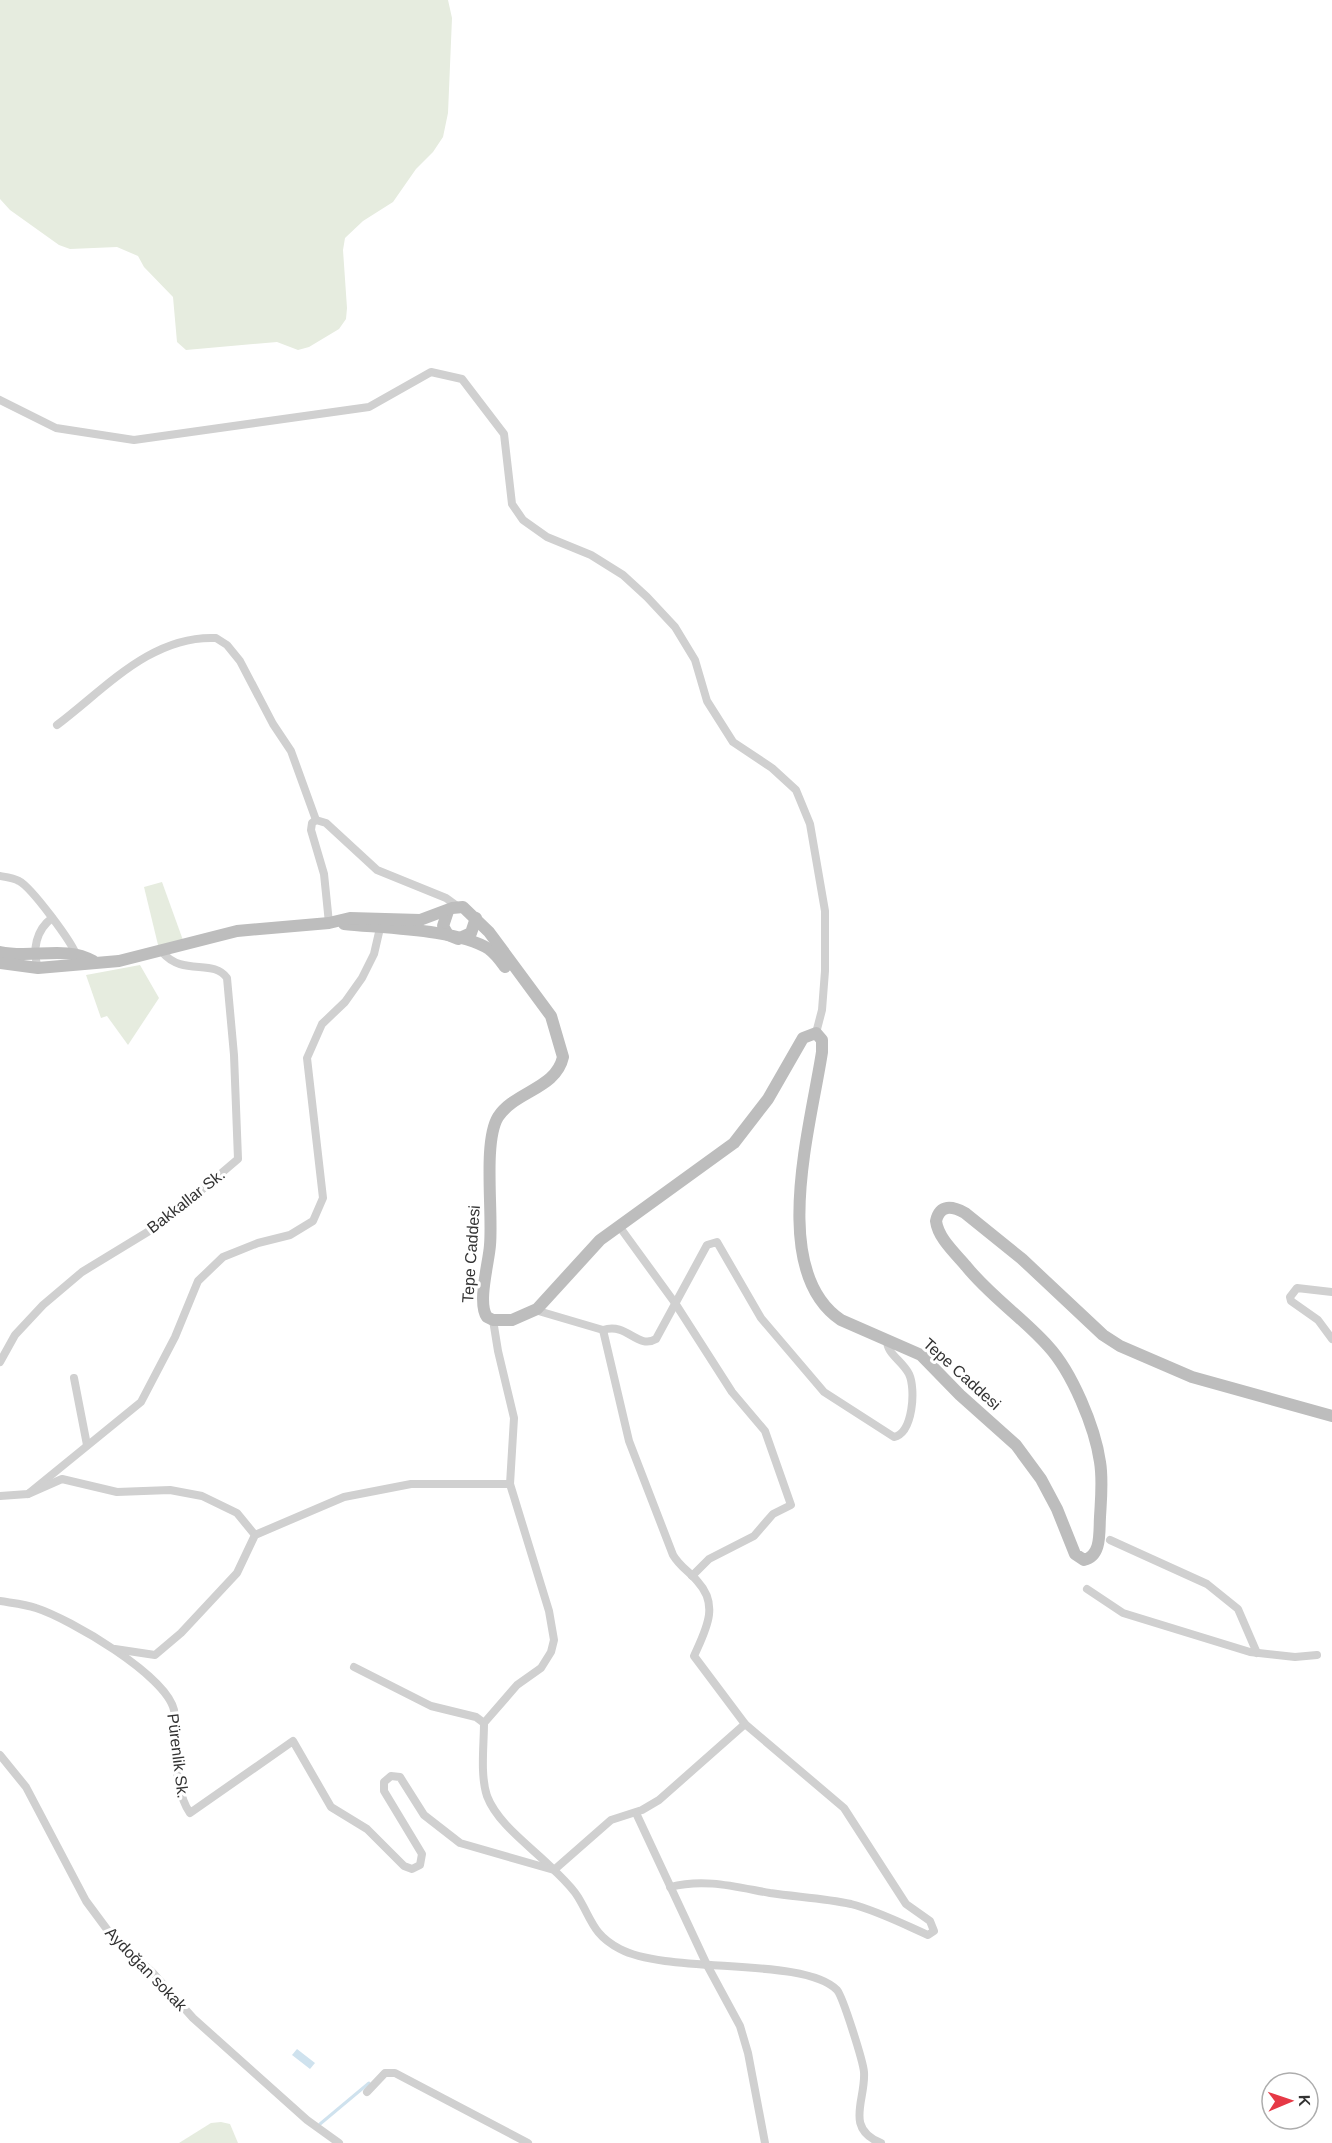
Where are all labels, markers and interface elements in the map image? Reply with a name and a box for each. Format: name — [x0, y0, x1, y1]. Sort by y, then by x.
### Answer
street label: Bakkallar Sk. — [144, 1166, 228, 1236]
street label: Tepe Caddesi — [459, 1205, 483, 1303]
street label: Tepe Caddesi — [920, 1335, 1004, 1413]
street label: Pürenlik Sk. — [164, 1713, 192, 1799]
street label: Aydoğan sokak — [102, 1924, 191, 2015]
north arrow — [1260, 2071, 1320, 2131]
text: K — [1296, 2094, 1313, 2107]

